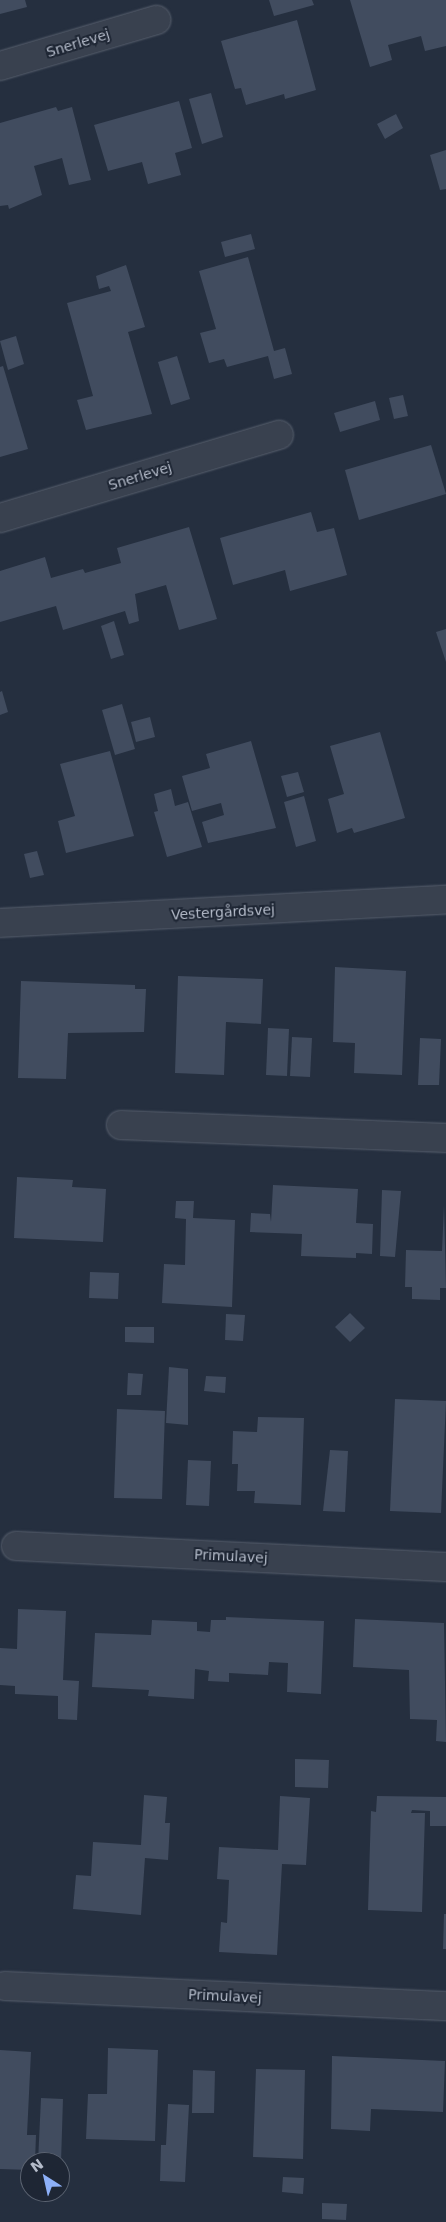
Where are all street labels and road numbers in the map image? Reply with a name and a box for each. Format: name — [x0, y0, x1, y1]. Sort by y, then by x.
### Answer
street label: Snerlevej — [44, 25, 112, 61]
street label: Snerlevej — [106, 458, 174, 494]
street label: Vestergårdsvej — [171, 901, 275, 923]
street label: Primulavej — [194, 1546, 268, 1566]
street label: Primulavej — [188, 1986, 262, 2006]

